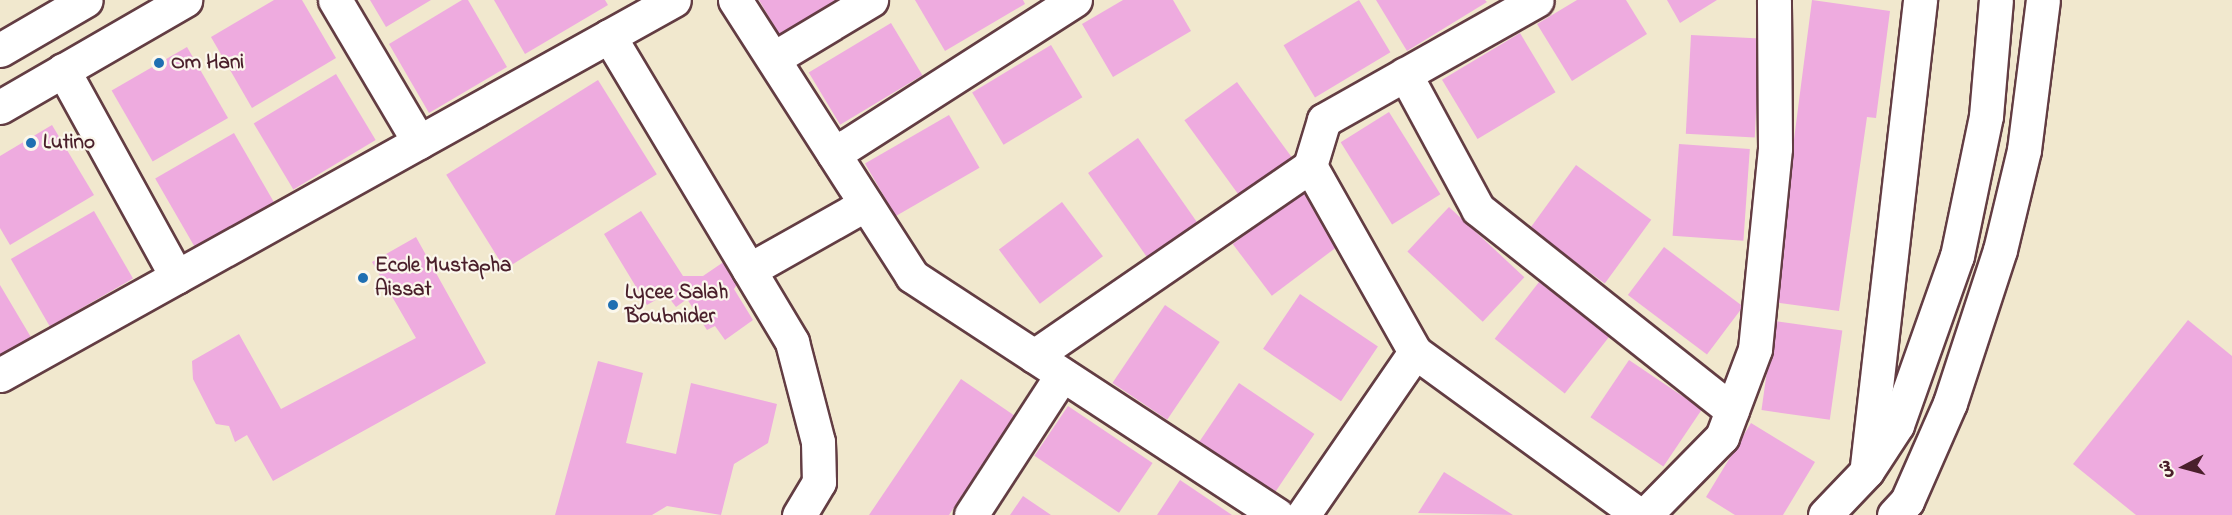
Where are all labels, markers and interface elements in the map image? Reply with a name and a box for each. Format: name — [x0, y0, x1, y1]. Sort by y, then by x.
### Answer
place label: Om Hani — [171, 50, 244, 76]
marker: Om Hani — [152, 56, 166, 70]
place label: Lutino — [43, 130, 95, 156]
marker: Lutino — [24, 136, 38, 150]
place label: Ecole Mustapha Aissat — [375, 253, 511, 303]
marker: Ecole Mustapha Aissat — [356, 271, 370, 285]
place label: Lycee Salah Boubnider — [625, 280, 728, 330]
marker: Lycee Salah Boubnider — [606, 298, 620, 312]
north arrow — [2154, 437, 2214, 497]
text: ش — [2153, 459, 2179, 479]

